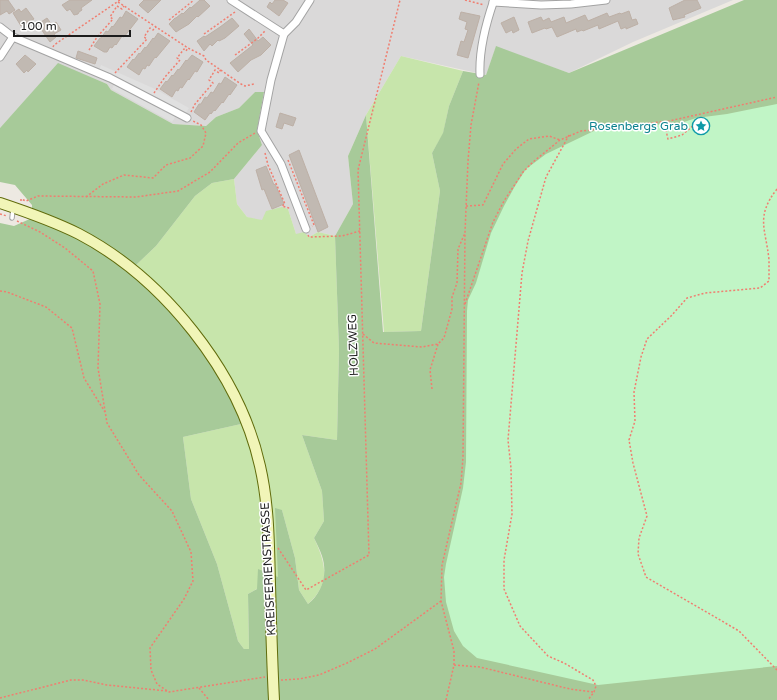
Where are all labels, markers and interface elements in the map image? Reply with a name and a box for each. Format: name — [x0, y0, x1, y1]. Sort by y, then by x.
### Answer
scale bar — [14, 12, 130, 38]
text: 100 m — [20, 19, 57, 33]
place icon: Rosenbergs Grab — [691, 116, 711, 136]
place label: Rosenbergs Grab — [589, 119, 688, 133]
street label: HOLZWEG — [345, 314, 361, 376]
street label: KREISFERIENSTRASSE — [257, 502, 278, 636]

